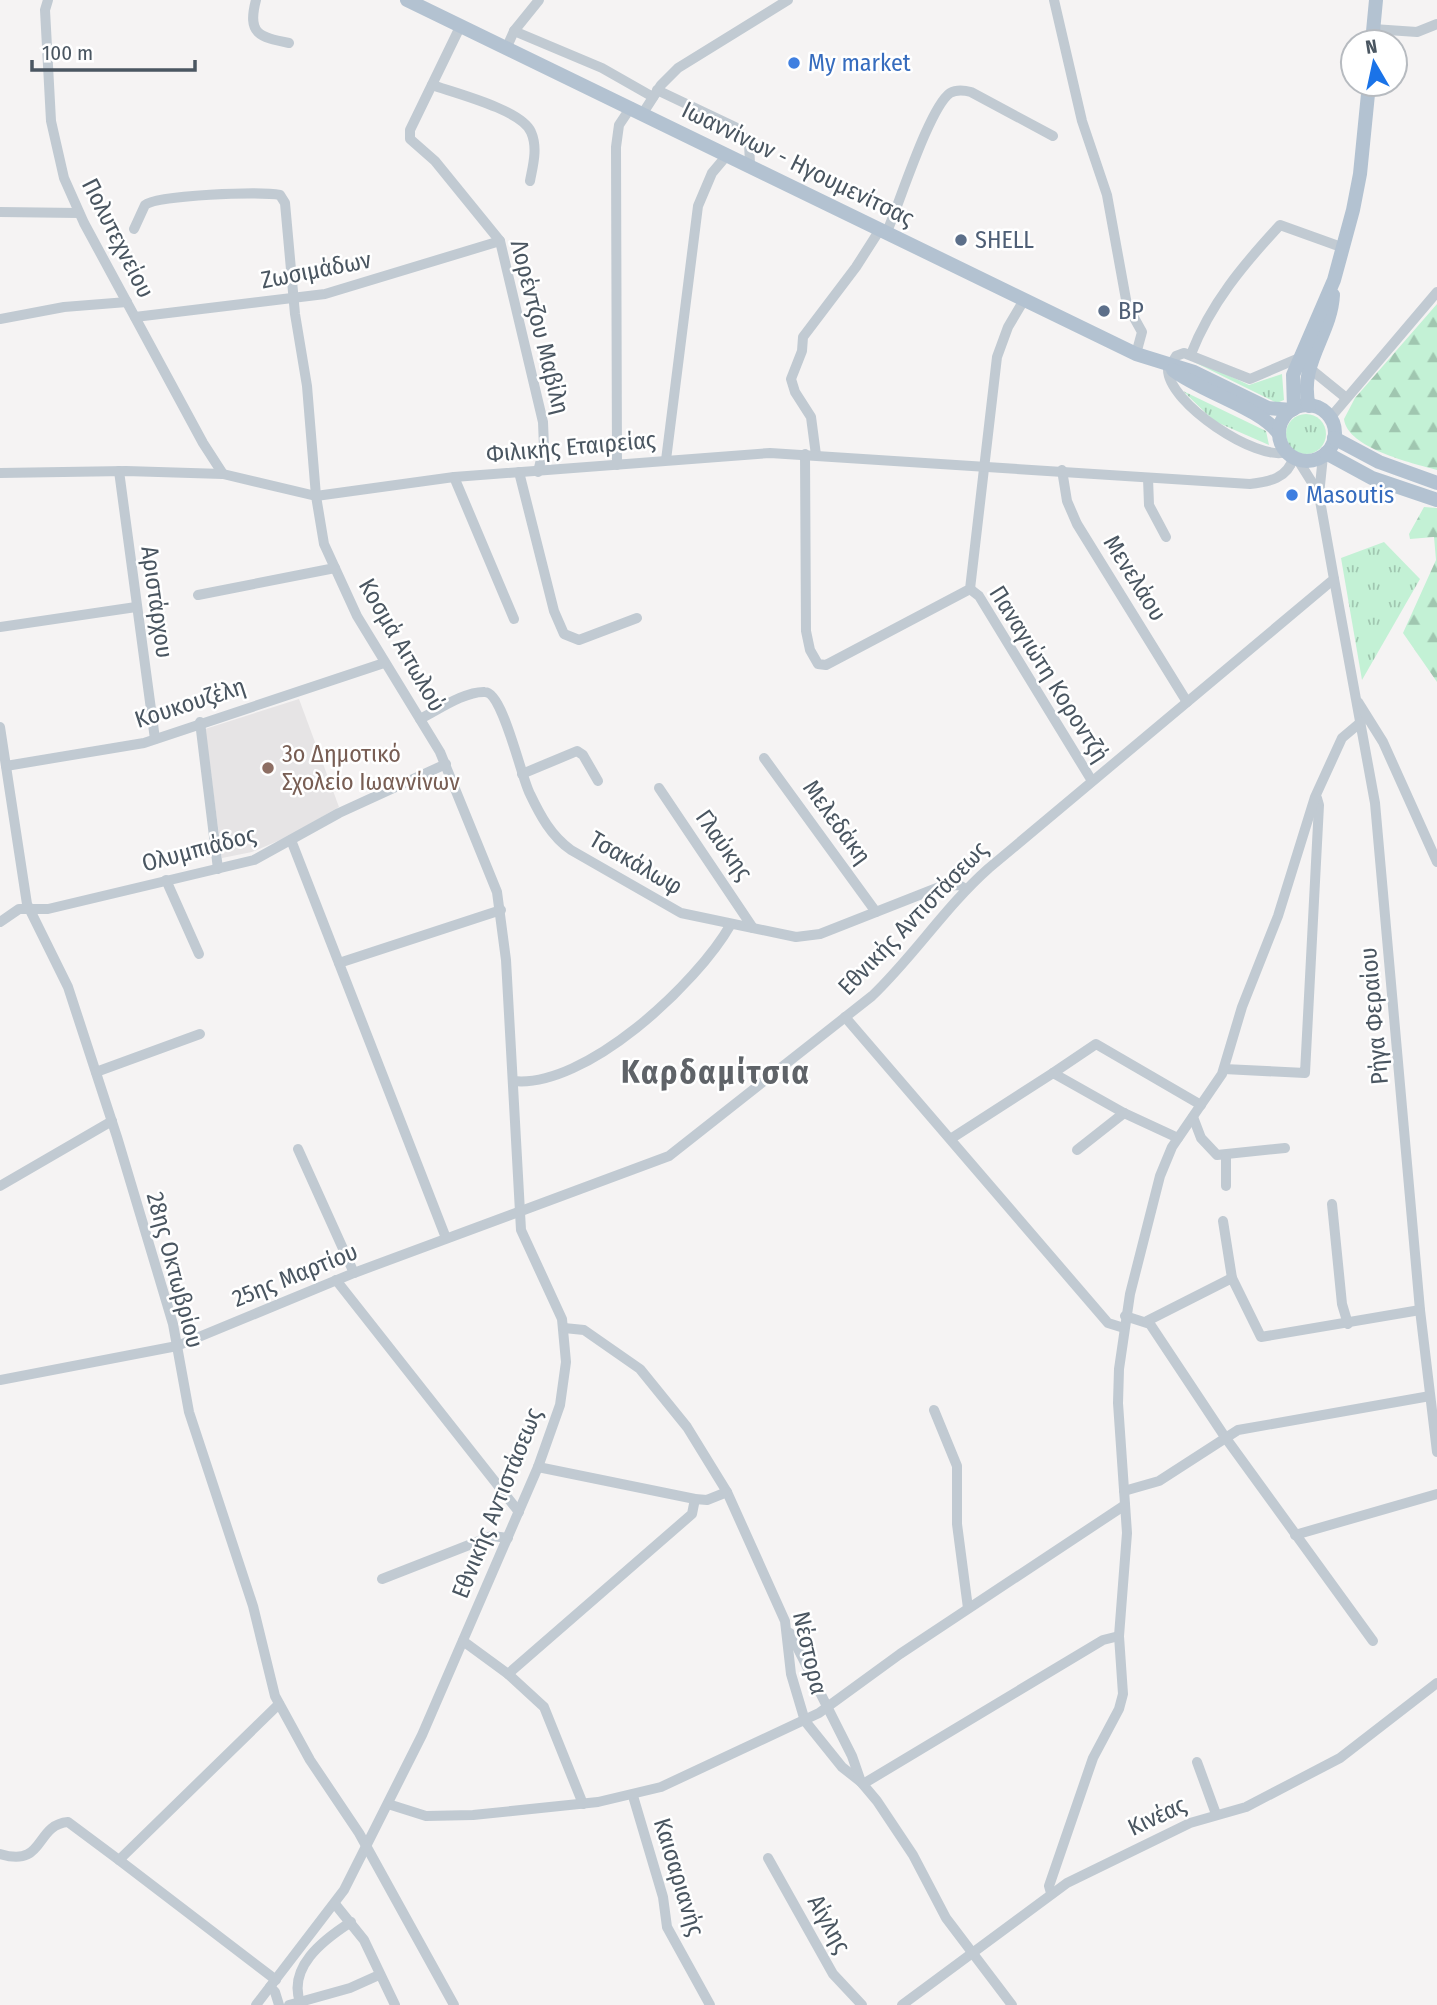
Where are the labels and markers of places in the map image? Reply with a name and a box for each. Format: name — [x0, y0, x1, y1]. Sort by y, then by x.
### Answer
place label: My market — [808, 49, 911, 77]
marker: My market — [786, 55, 802, 71]
place label: SHELL — [975, 226, 1034, 254]
marker: SHELL — [953, 232, 969, 248]
place label: BP — [1118, 297, 1144, 325]
marker: BP — [1096, 303, 1112, 319]
place label: Masoutis — [1306, 481, 1394, 509]
marker: Masoutis — [1284, 487, 1300, 503]
place label: 3ο Δημοτικό Σχολείο Ιωαννίνων — [282, 740, 460, 796]
marker: 3ο Δημοτικό Σχολείο Ιωαννίνων — [260, 760, 276, 776]

